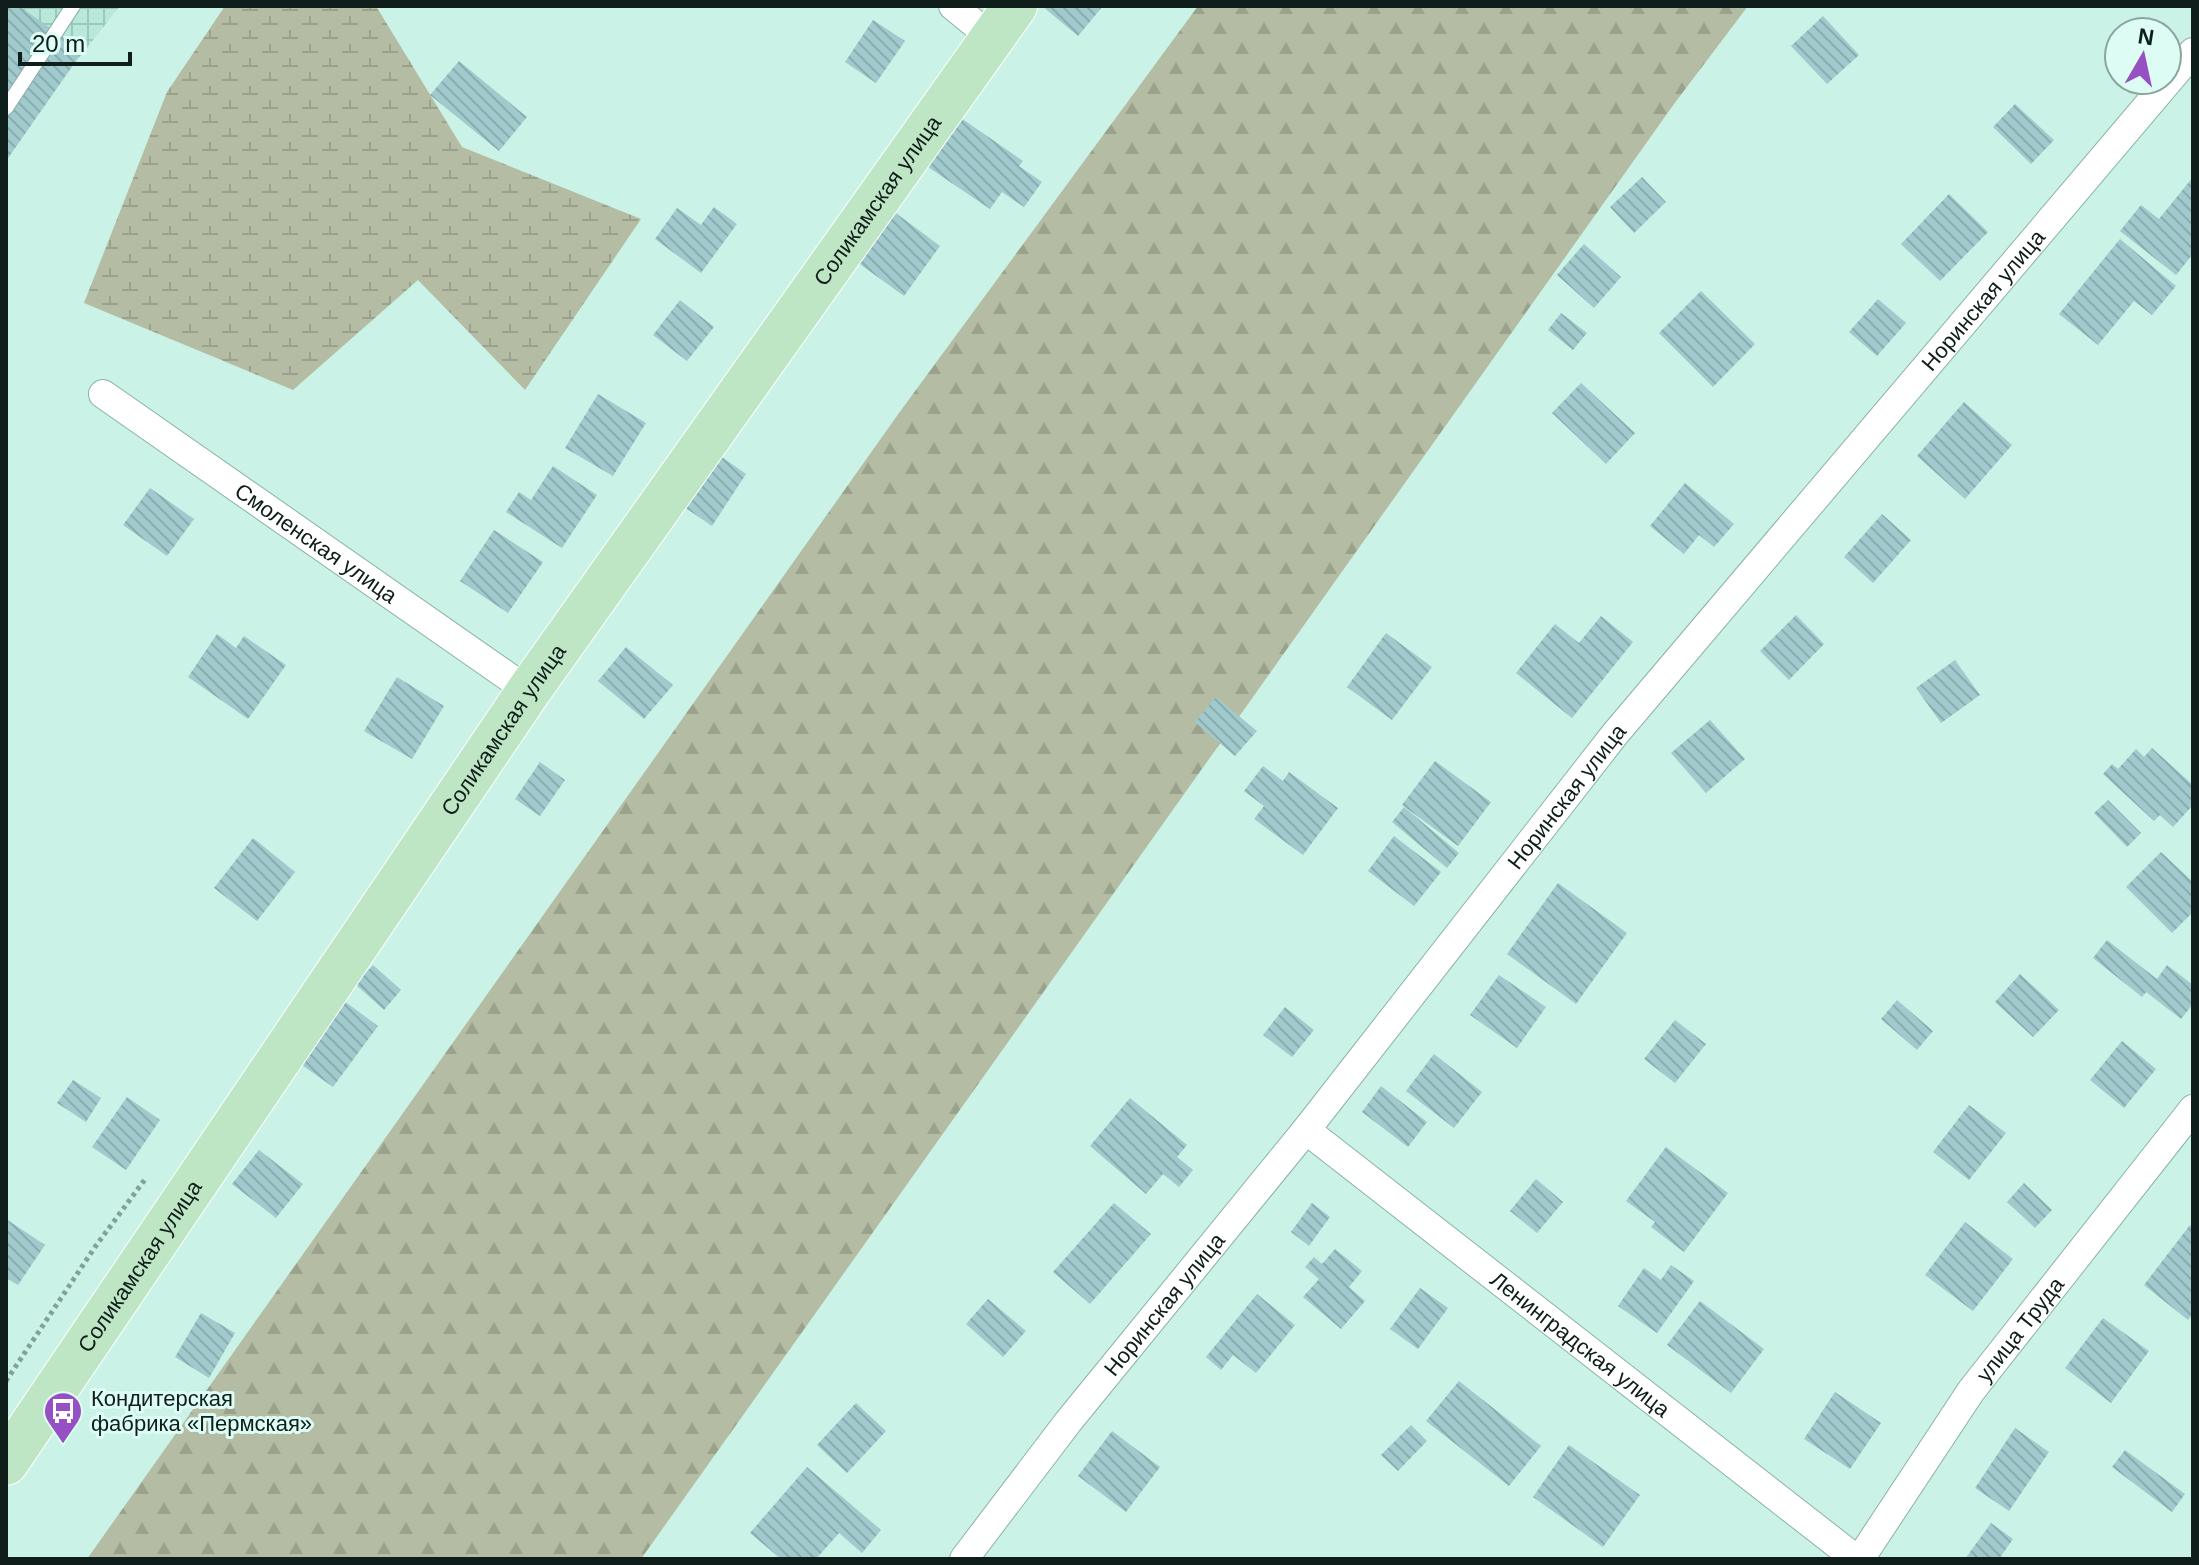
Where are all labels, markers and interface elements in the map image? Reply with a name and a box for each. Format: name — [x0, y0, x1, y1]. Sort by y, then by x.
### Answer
scale bar — [20, 16, 130, 66]
north arrow — [2103, 16, 2183, 96]
text: N — [2136, 23, 2156, 50]
text: 20 m — [32, 30, 85, 57]
street label: Соликамская улица — [809, 110, 947, 290]
street label: Норинская улица — [1917, 224, 2050, 376]
street label: Смоленская улица — [230, 478, 402, 609]
street label: Соликамская улица — [436, 639, 571, 820]
street label: Норинская улица — [1503, 719, 1631, 874]
street label: Соликамская улица — [73, 1175, 207, 1357]
street label: Норинская улица — [1099, 1228, 1230, 1381]
street label: Ленинградская улица — [1485, 1267, 1675, 1423]
street label: улица Труда — [1971, 1272, 2069, 1387]
place label: Кондитерская фабрика «Пермская» — [91, 1386, 312, 1436]
bus stop icon: Кондитерская фабрика «Пермская» — [42, 1390, 84, 1445]

